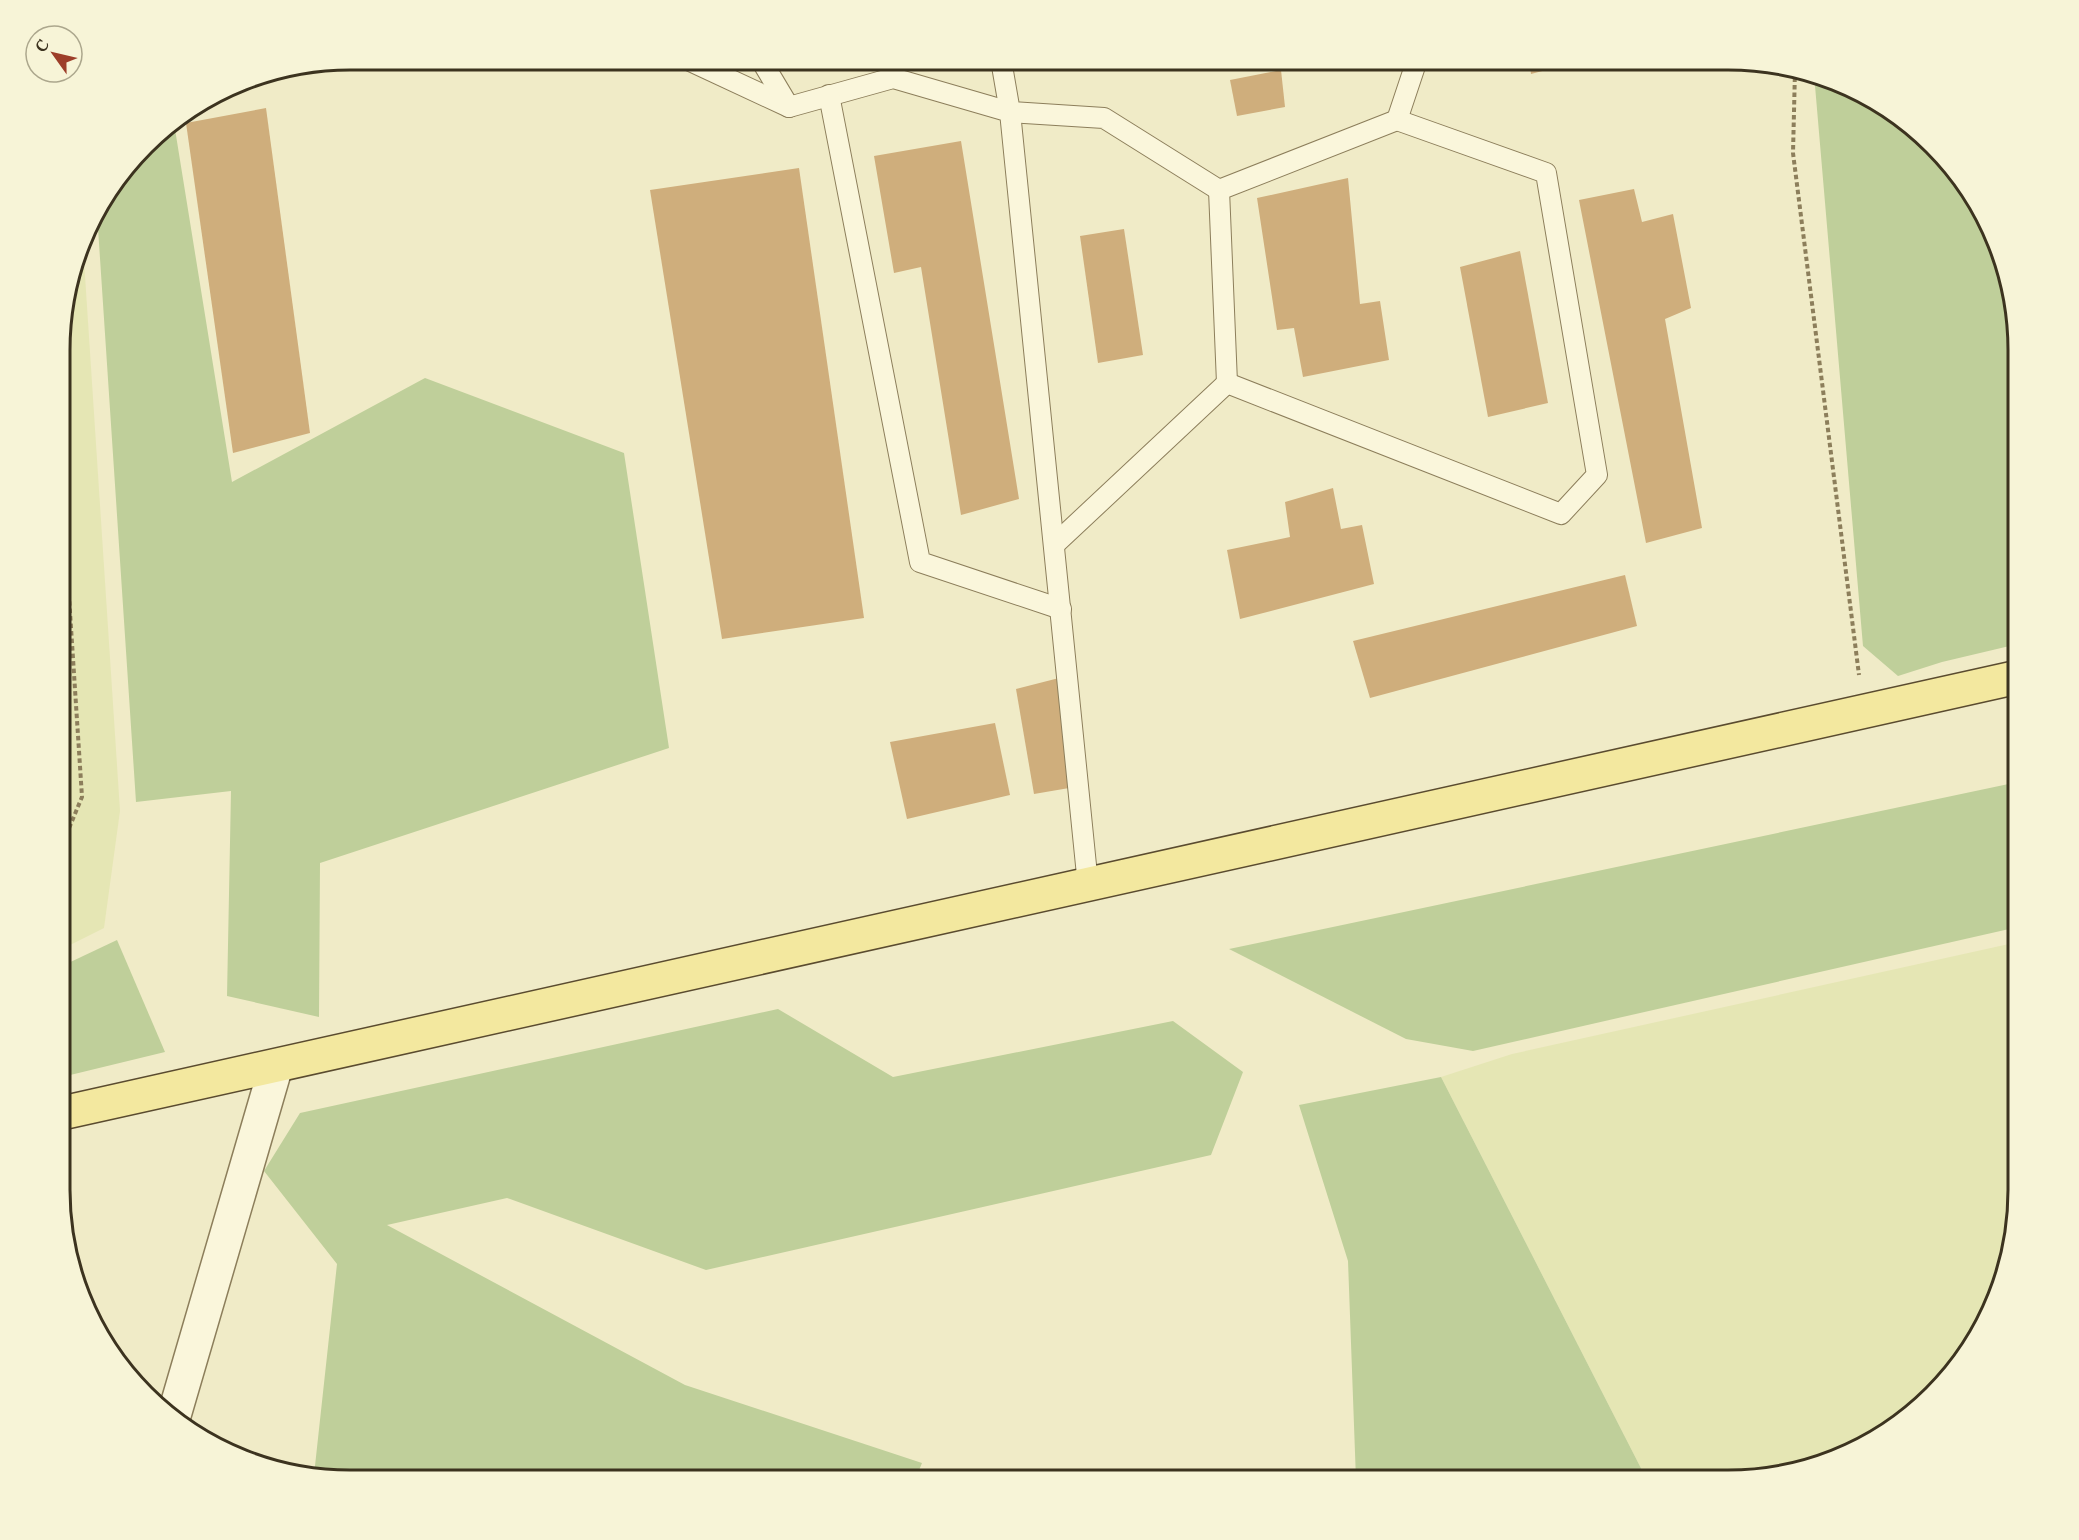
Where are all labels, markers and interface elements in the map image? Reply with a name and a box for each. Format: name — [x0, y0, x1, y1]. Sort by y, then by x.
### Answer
north arrow — [24, 24, 84, 84]
text: С — [30, 35, 53, 56]

